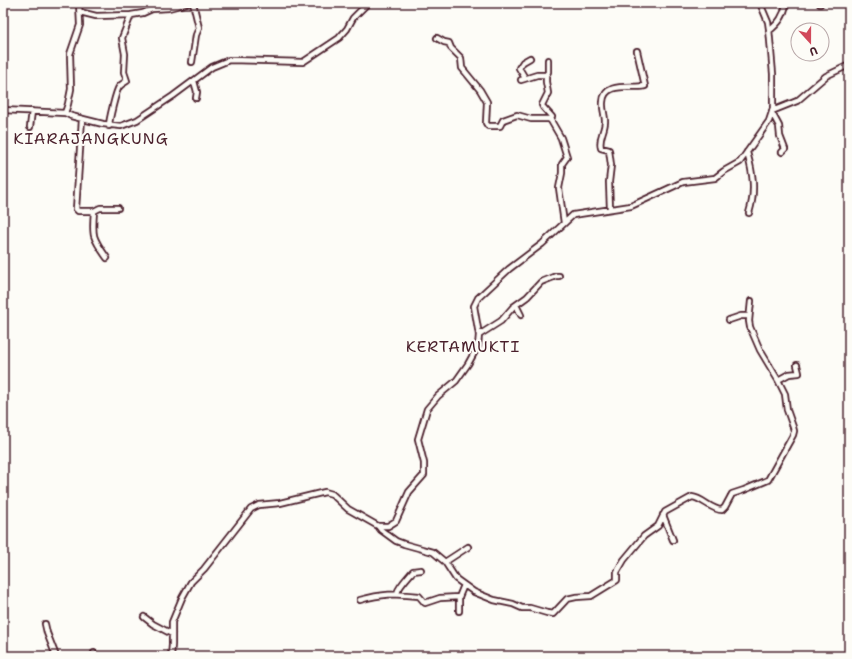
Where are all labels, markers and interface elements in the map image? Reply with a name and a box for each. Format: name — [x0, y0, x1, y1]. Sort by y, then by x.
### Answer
north arrow — [790, 22, 830, 62]
text: U — [807, 43, 820, 59]
district label: KIARAJANGKUNG — [13, 128, 169, 149]
district label: KERTAMUKTI — [406, 336, 520, 357]

